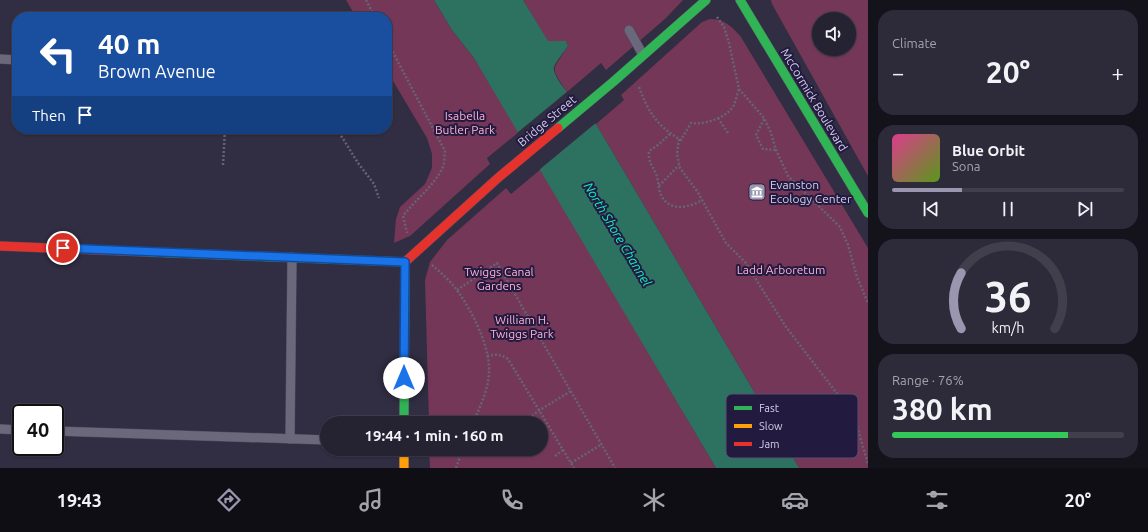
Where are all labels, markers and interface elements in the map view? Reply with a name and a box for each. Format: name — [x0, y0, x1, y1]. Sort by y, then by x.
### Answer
map controls — [812, 12, 856, 56]
button: sound — [812, 12, 856, 56]
icon: left — [32, 28, 84, 80]
text: 40 m — [98, 28, 160, 59]
text: Climate — [892, 36, 937, 50]
street label: McCormick Boulevard — [779, 46, 850, 153]
text: 20° — [986, 55, 1030, 89]
text: − — [892, 60, 904, 85]
text: + — [1112, 60, 1124, 85]
text: Brown Avenue — [98, 61, 216, 81]
street label: Bridge Street — [515, 92, 579, 149]
icon: arrive — [74, 104, 96, 126]
text: Then — [32, 107, 66, 124]
park label: Isabella Butler Park — [435, 109, 495, 136]
text: Blue Orbit — [952, 142, 1025, 159]
text: Sona — [952, 159, 981, 173]
place label: Evanston Ecology Center — [770, 178, 852, 205]
water label: North Shore Channel — [581, 179, 655, 289]
museum icon: Evanston Ecology Center — [747, 182, 767, 202]
icon: previous — [920, 198, 942, 220]
icon: pause — [997, 198, 1019, 220]
icon: next — [1074, 198, 1096, 220]
pin — [46, 231, 80, 265]
icon: arrive — [52, 237, 74, 259]
park label: Ladd Arboretum — [737, 263, 825, 276]
park label: Twiggs Canal Gardens — [464, 265, 534, 292]
text: 36 — [985, 273, 1031, 320]
park label: William H. Twiggs Park — [490, 313, 554, 340]
text: km/h — [992, 320, 1024, 336]
position arrow — [383, 357, 425, 399]
text: Range · 76% — [892, 373, 964, 387]
text: 380 km — [892, 392, 993, 426]
legend — [726, 394, 858, 458]
text: Fast — [759, 402, 780, 414]
speed limit sign: 40 — [12, 404, 64, 456]
text: Slow — [759, 420, 783, 432]
text: 19:44 · 1 min · 160 m — [365, 427, 503, 444]
text: Jam — [759, 438, 780, 450]
icon: directions — [215, 486, 243, 514]
icon: music — [357, 486, 385, 514]
icon: phone — [498, 486, 526, 514]
icon: climate — [640, 486, 668, 514]
icon: car — [781, 486, 809, 514]
icon: filters — [923, 486, 951, 514]
text: 19:43 — [57, 490, 102, 510]
text: 20° — [1065, 490, 1091, 510]

